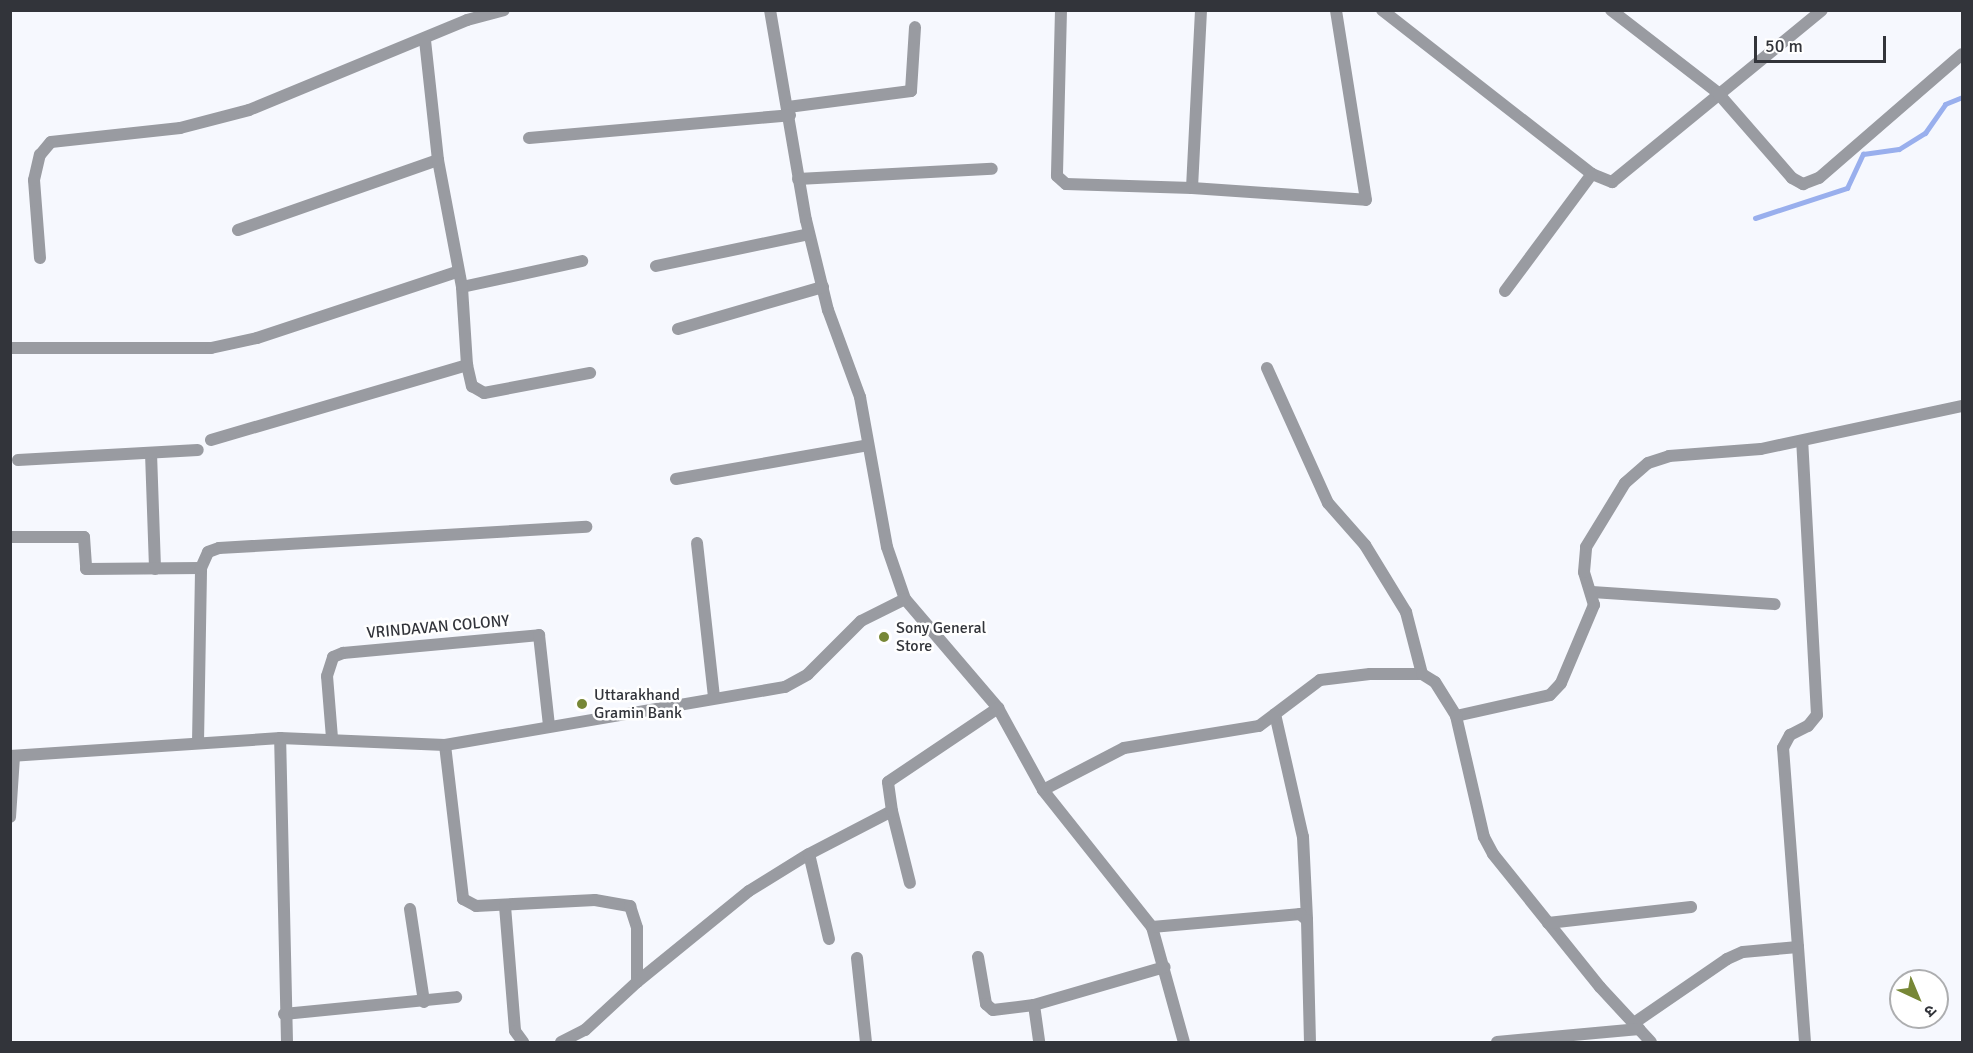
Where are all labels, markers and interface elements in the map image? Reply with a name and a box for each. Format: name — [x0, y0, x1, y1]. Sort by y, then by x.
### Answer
scale bar — [1757, 24, 1889, 62]
text: 50 m — [1765, 35, 1803, 57]
street label: VRINDAVAN COLONY — [366, 611, 510, 643]
place label: Sony General Store — [896, 618, 986, 656]
marker: Sony General Store — [877, 630, 891, 644]
place label: Uttarakhand Gramin Bank — [594, 685, 682, 723]
marker: Uttarakhand Gramin Bank — [575, 697, 589, 711]
north arrow — [1889, 969, 1949, 1029]
text: उ — [1920, 1000, 1940, 1021]

